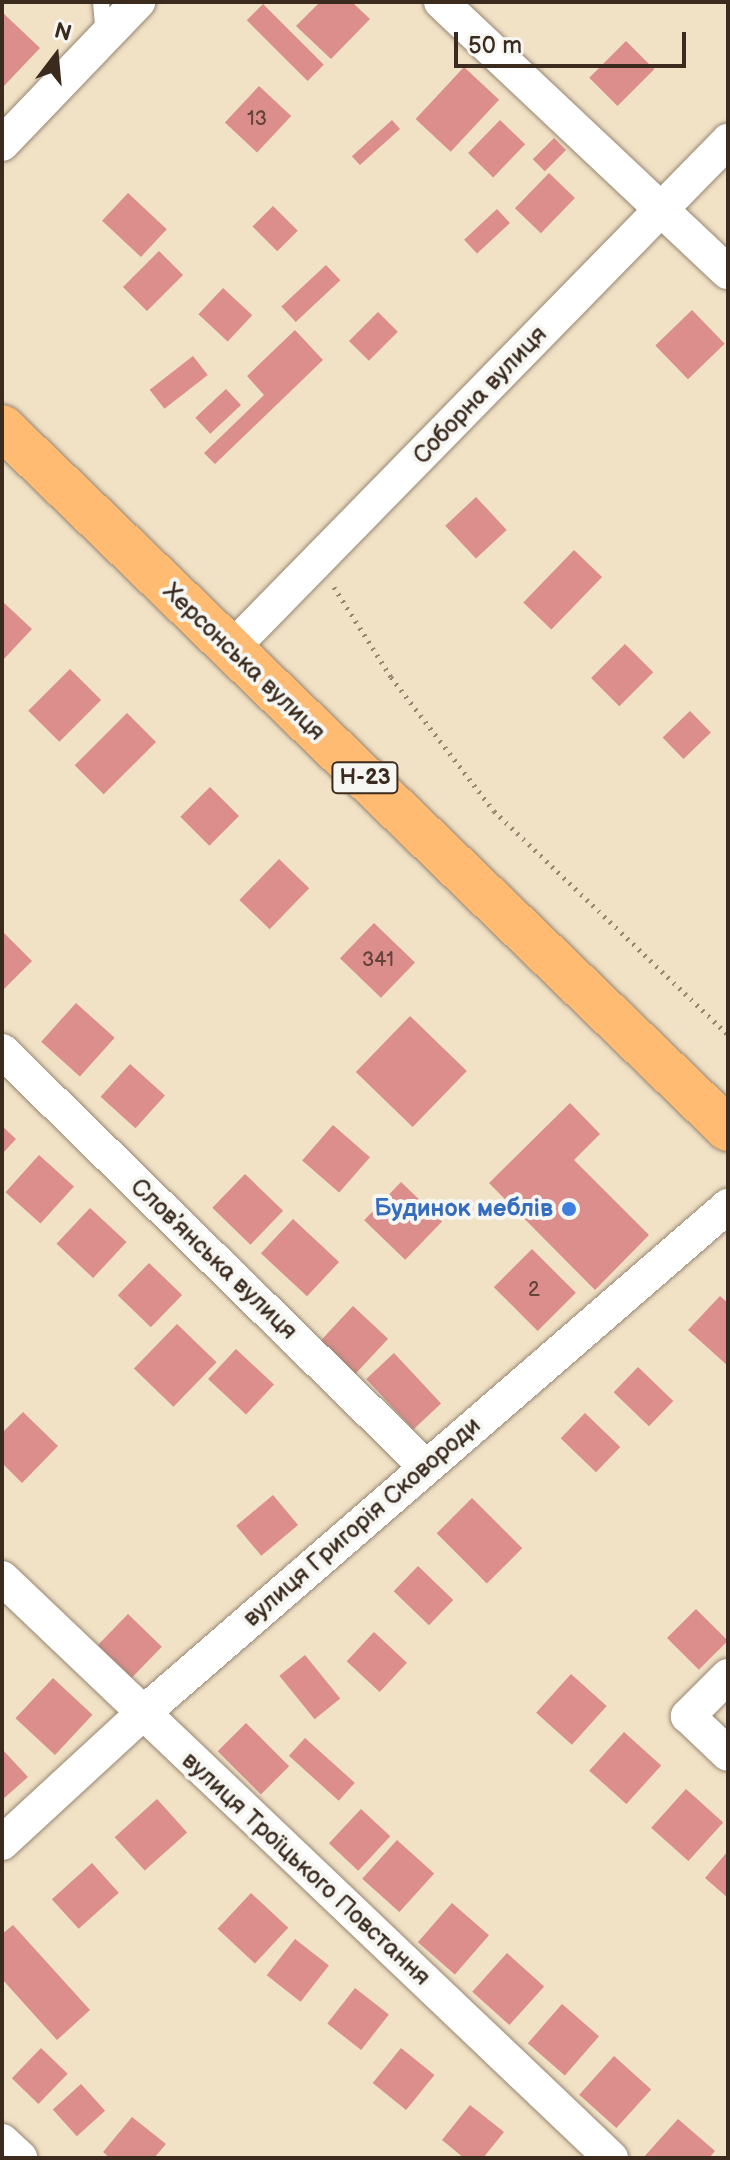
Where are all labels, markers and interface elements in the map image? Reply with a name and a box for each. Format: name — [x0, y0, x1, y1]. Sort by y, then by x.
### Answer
north arrow — [16, 16, 96, 96]
scale bar — [458, 16, 690, 66]
text: N — [51, 17, 74, 48]
text: 50 m — [468, 31, 522, 60]
house number: 13 — [247, 107, 267, 131]
street label: Соборна вулиця — [407, 320, 553, 470]
street label: Херсонська вулиця — [157, 577, 331, 747]
road number: Н-23 — [331, 760, 399, 796]
house number: 341 — [362, 948, 394, 972]
street label: Словʼянська вулиця — [125, 1172, 303, 1346]
place label: Будинок меблів — [374, 1195, 553, 1223]
marker: Будинок меблів — [560, 1200, 578, 1218]
house number: 2 — [528, 1278, 540, 1302]
street label: вулиця Григорія Сковороди — [237, 1411, 487, 1633]
street label: вулиця Троїцького Повстання — [176, 1746, 436, 1992]

